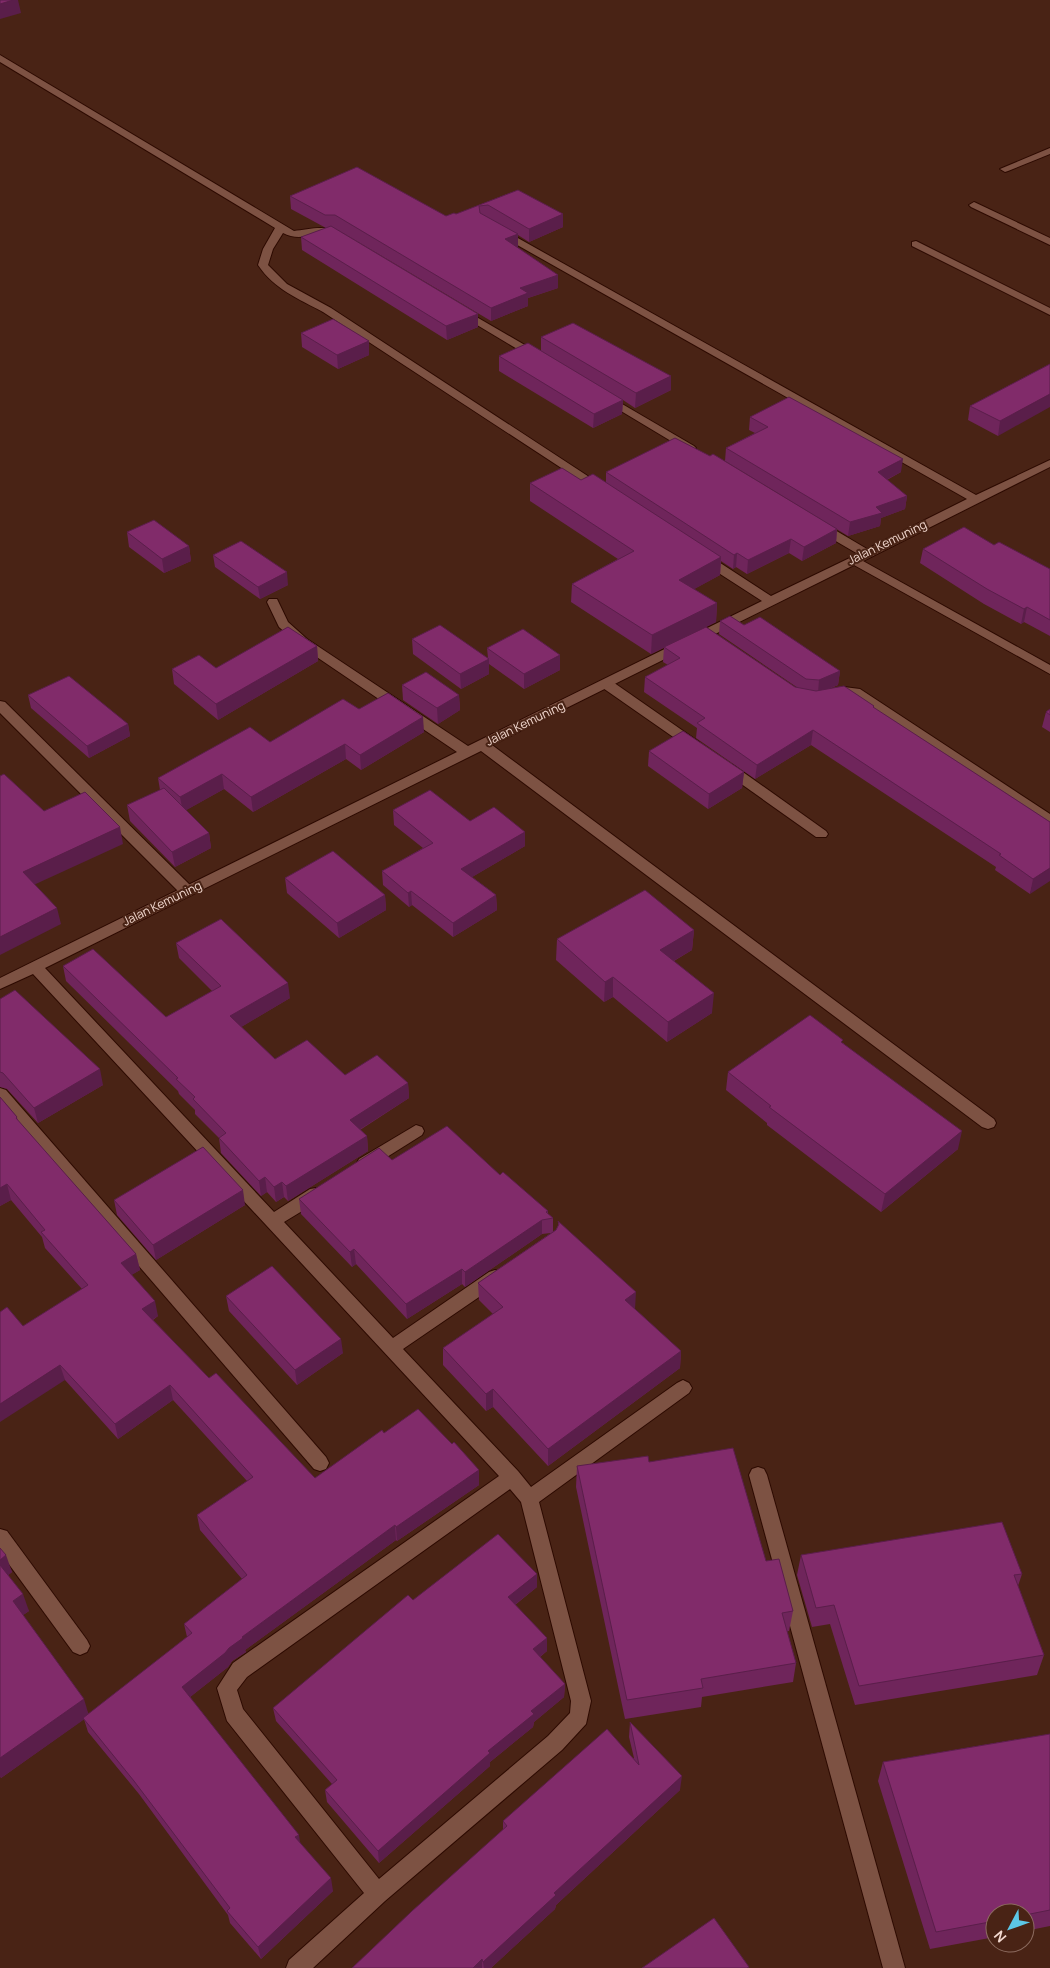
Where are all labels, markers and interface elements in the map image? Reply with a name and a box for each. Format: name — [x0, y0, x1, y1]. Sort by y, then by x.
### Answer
street label: Jalan Kemuning — [845, 515, 929, 569]
street label: Jalan Kemuning — [483, 696, 567, 750]
street label: Jalan Kemuning — [120, 876, 204, 930]
north arrow — [985, 1903, 1035, 1953]
text: N — [989, 1927, 1010, 1947]

